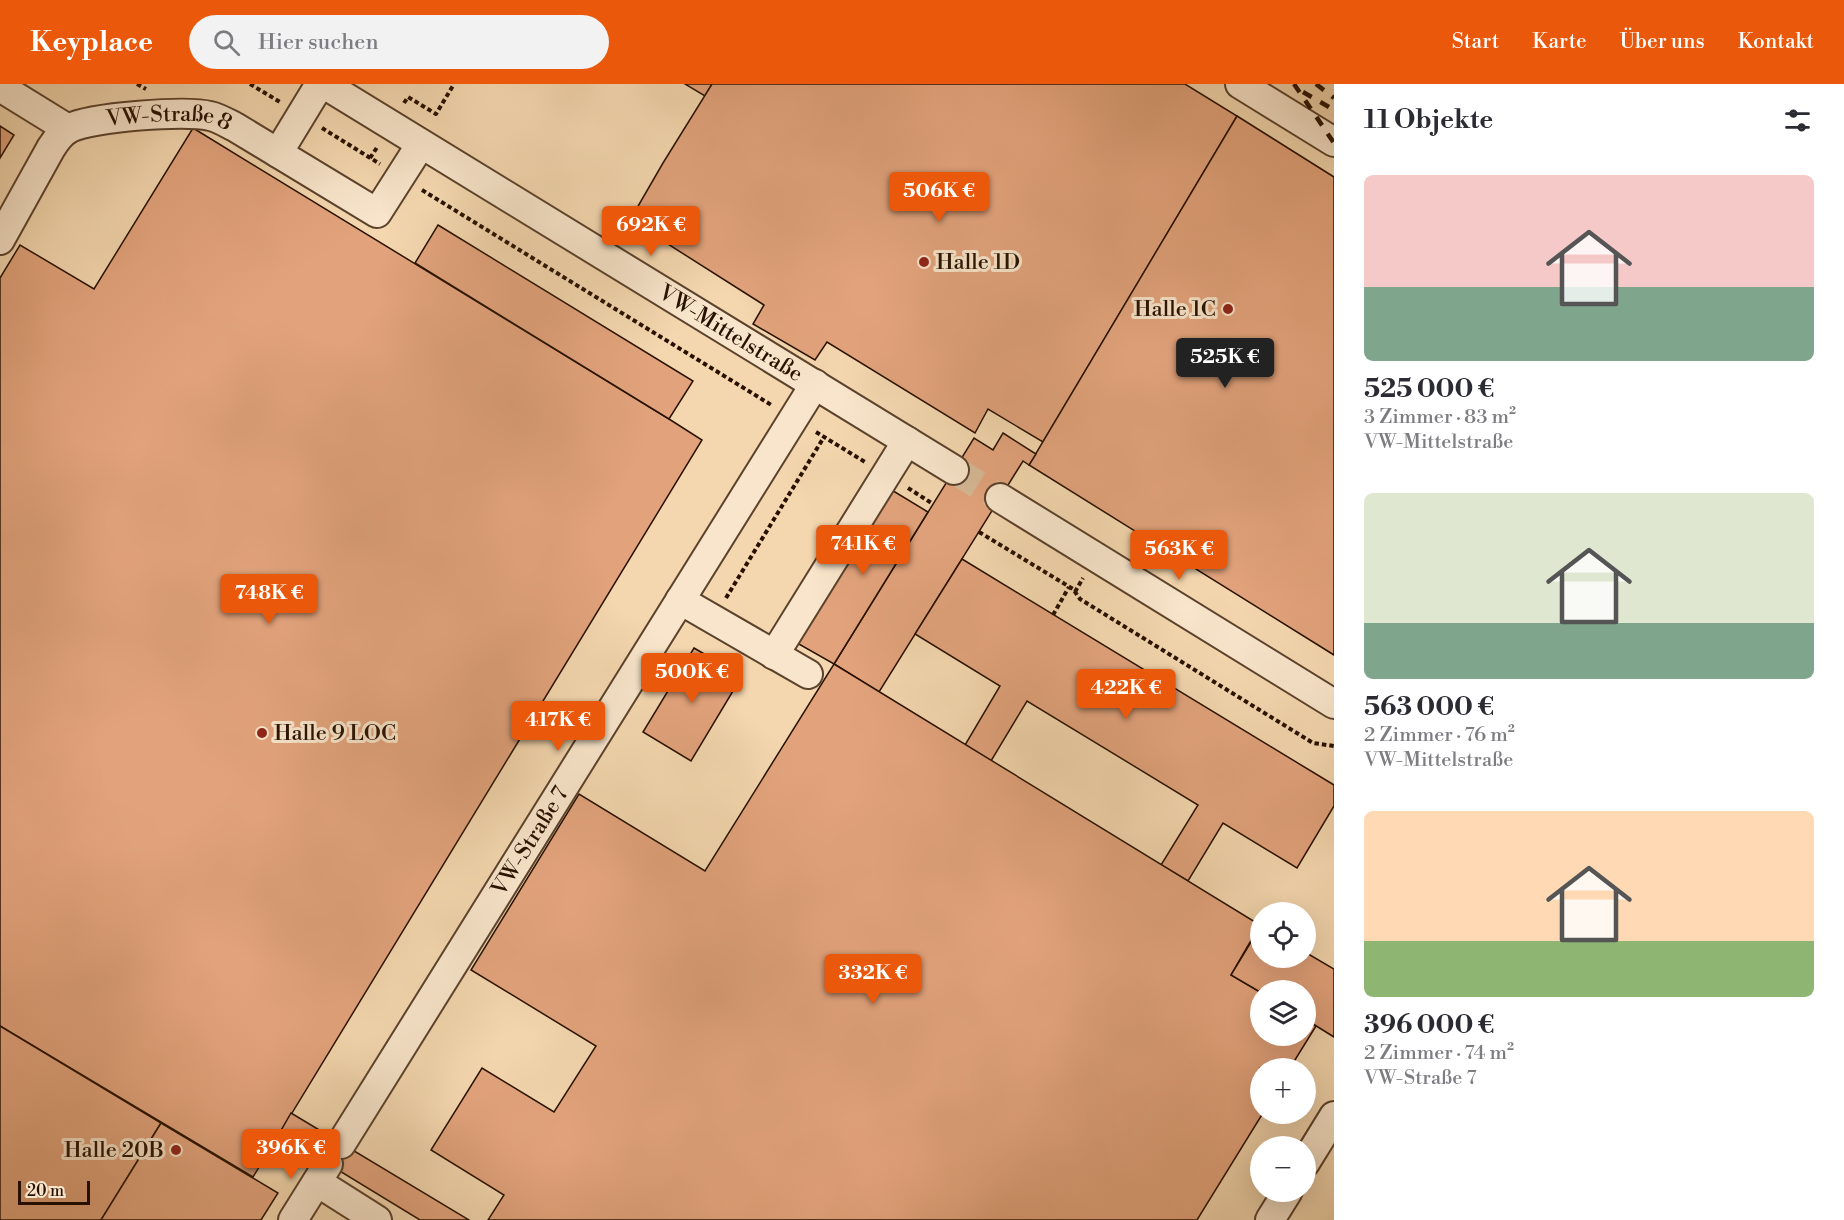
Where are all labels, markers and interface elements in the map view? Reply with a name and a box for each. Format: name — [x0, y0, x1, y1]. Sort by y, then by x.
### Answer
search box — [189, 15, 609, 69]
text: Keyplace — [30, 25, 153, 60]
icon: search — [210, 26, 243, 59]
text: Hier suchen — [258, 29, 379, 56]
text: Start — [1452, 29, 1499, 55]
text: Karte — [1532, 29, 1587, 55]
text: Über uns — [1620, 29, 1705, 55]
text: Kontakt — [1738, 29, 1814, 55]
street label: VW-Straße 8 — [104, 100, 237, 137]
text: 11 Objekte — [1364, 104, 1493, 136]
icon: filters — [1781, 104, 1814, 137]
pin: 506K € — [890, 172, 988, 223]
text: 506K € — [903, 179, 975, 204]
pin: 692K € — [602, 206, 700, 257]
text: 692K € — [616, 213, 686, 238]
icon: home — [1535, 214, 1643, 322]
place label: Halle 1D — [936, 249, 1020, 276]
marker: Halle 1D — [917, 255, 931, 269]
street label: VW-Mittelstraße — [653, 278, 808, 388]
place label: Halle 1C — [1134, 296, 1216, 323]
marker: Halle 1C — [1221, 302, 1235, 316]
pin: 525K € — [1176, 338, 1274, 389]
text: 525K € — [1190, 345, 1260, 370]
text: 525 000 € — [1364, 373, 1494, 405]
text: 3 Zimmer · 83 m² — [1364, 405, 1516, 430]
text: VW-Mittelstraße — [1364, 430, 1513, 455]
pin: 741K € — [814, 525, 912, 576]
pin: 563K € — [1130, 530, 1228, 581]
text: 741K € — [830, 532, 896, 557]
icon: home — [1535, 532, 1643, 640]
text: 563K € — [1144, 537, 1214, 562]
pin: 748K € — [220, 574, 318, 625]
text: 748K € — [234, 581, 304, 606]
pin: 500K € — [643, 653, 741, 704]
text: 500K € — [655, 660, 729, 685]
pin: 422K € — [1077, 669, 1175, 720]
text: 422K € — [1091, 676, 1161, 701]
text: 563 000 € — [1364, 691, 1494, 723]
pin: 417K € — [509, 701, 607, 752]
text: 417K € — [525, 708, 591, 733]
place label: Halle 9 LOC — [274, 720, 396, 747]
text: 2 Zimmer · 76 m² — [1364, 723, 1515, 748]
marker: Halle 9 LOC — [255, 726, 269, 740]
text: VW-Mittelstraße — [1364, 748, 1513, 773]
street label: VW-Straße 7 — [485, 781, 574, 902]
icon: home — [1535, 850, 1643, 958]
map controls — [1250, 902, 1316, 1202]
button: locate — [1250, 902, 1316, 968]
pin: 332K € — [824, 954, 922, 1005]
text: 332K € — [838, 961, 908, 986]
button: layers — [1250, 980, 1316, 1046]
text: 396 000 € — [1364, 1009, 1494, 1041]
text: 2 Zimmer · 74 m² — [1364, 1041, 1514, 1066]
button: + — [1250, 1058, 1316, 1124]
text: VW-Straße 7 — [1364, 1066, 1477, 1091]
pin: 396K € — [242, 1129, 340, 1180]
text: 396K € — [256, 1136, 326, 1161]
button: − — [1250, 1136, 1316, 1202]
place label: Halle 20B — [64, 1137, 164, 1164]
marker: Halle 20B — [169, 1143, 183, 1157]
scale bar — [18, 1178, 90, 1206]
text: 20 m — [27, 1181, 64, 1201]

